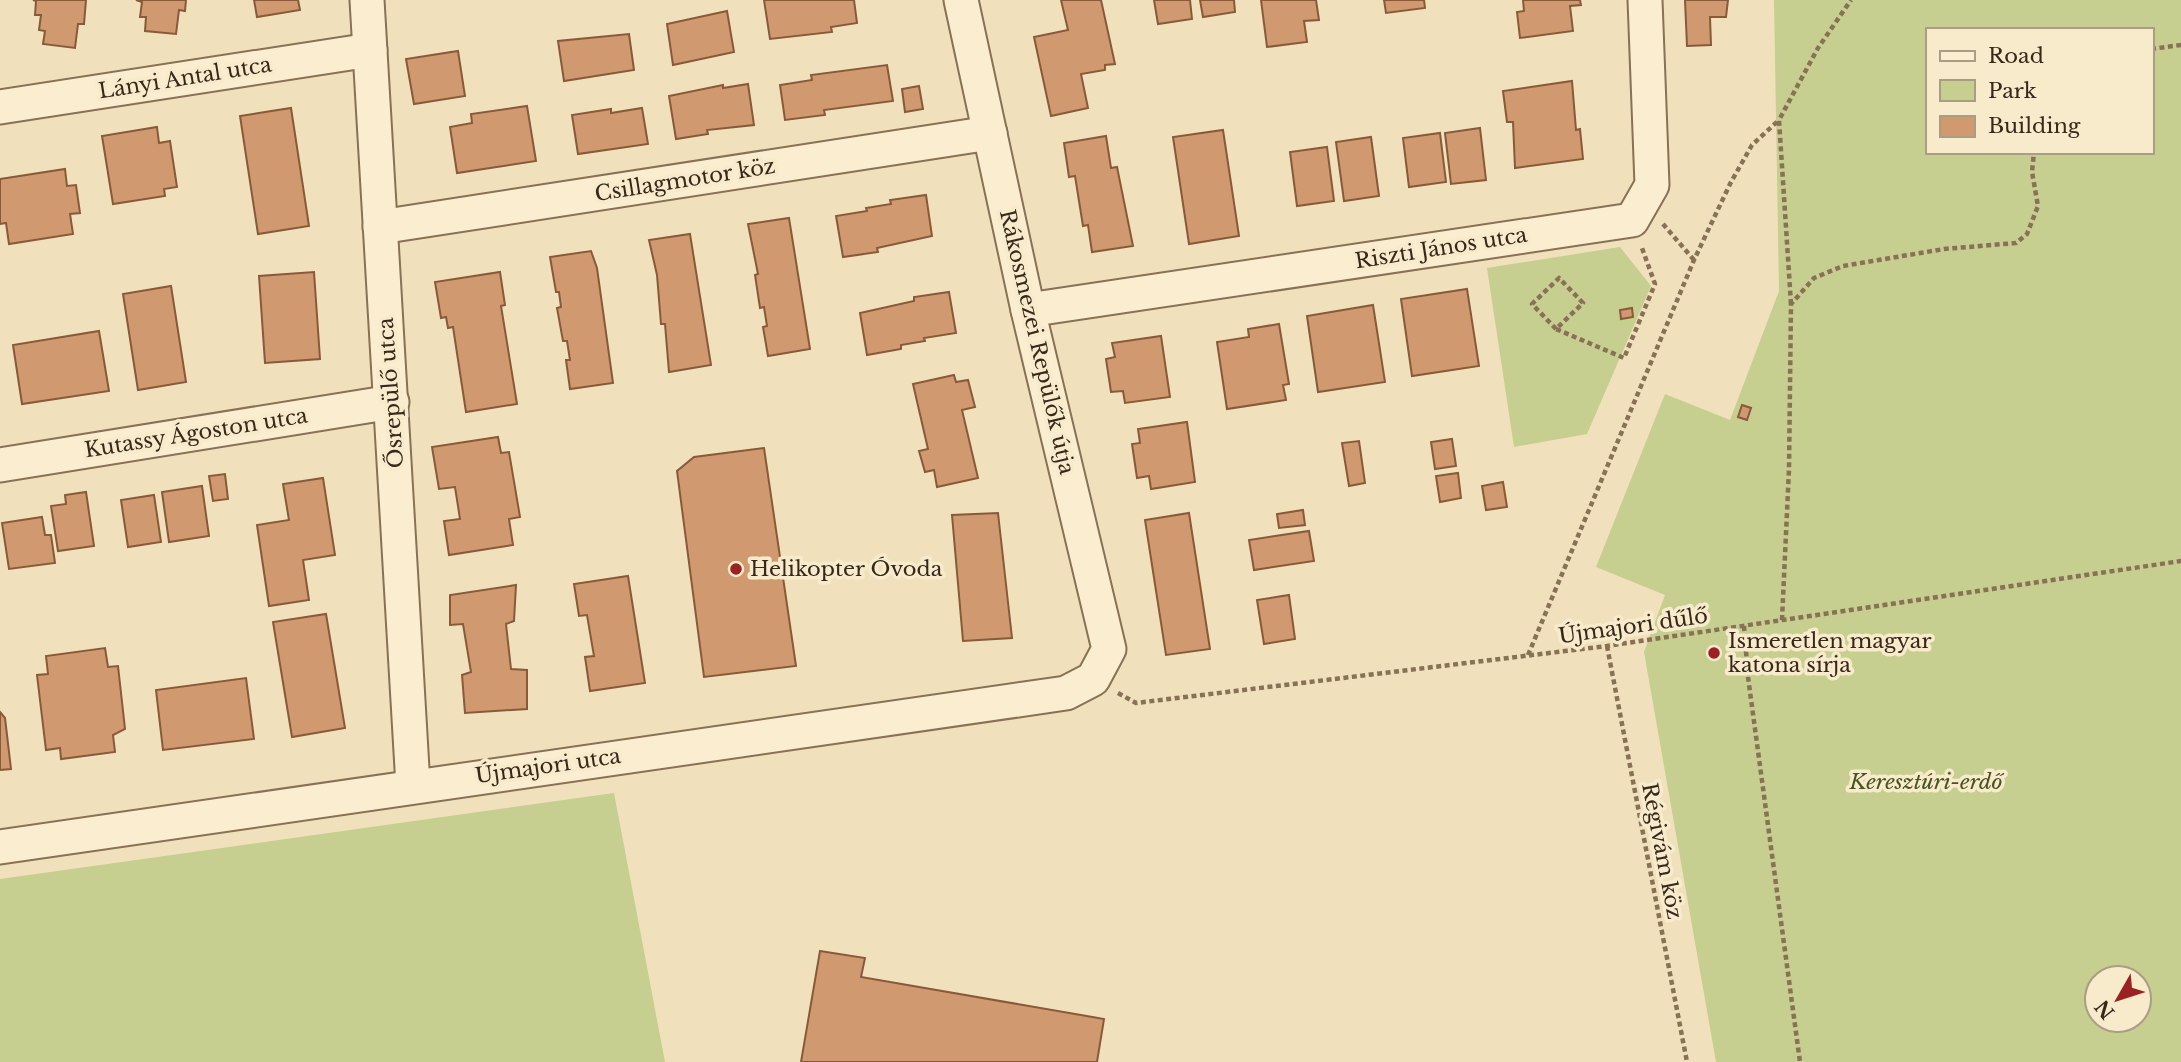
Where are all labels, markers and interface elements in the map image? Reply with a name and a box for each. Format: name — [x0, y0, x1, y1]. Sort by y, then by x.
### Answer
legend — [1926, 28, 2153, 154]
text: Road — [1988, 43, 2044, 69]
street label: Lányi Antal utca — [97, 51, 274, 105]
text: Park — [1988, 78, 2037, 104]
text: Building — [1988, 113, 2081, 139]
street label: Csillagmotor köz — [593, 153, 777, 207]
street label: Rákosmezei Repülők útja — [994, 207, 1080, 477]
street label: Riszti János utca — [1353, 221, 1529, 274]
street label: Ősrepülő utca — [373, 316, 409, 469]
street label: Kutassy Ágoston utca — [83, 402, 310, 463]
place label: Helikopter Óvoda — [750, 556, 943, 582]
marker: Helikopter Óvoda — [728, 561, 744, 577]
street label: Újmajori dűlő — [1557, 603, 1709, 649]
place label: Ismeretlen magyar katona sírja — [1728, 628, 1931, 678]
marker: Ismeretlen magyar katona sírja — [1706, 645, 1722, 661]
street label: Újmajori utca — [474, 743, 623, 789]
park label: Keresztúri-erdő — [1849, 769, 2005, 795]
street label: Régivám köz — [1636, 781, 1688, 921]
north arrow — [2083, 964, 2153, 1034]
text: N — [2091, 995, 2120, 1024]

